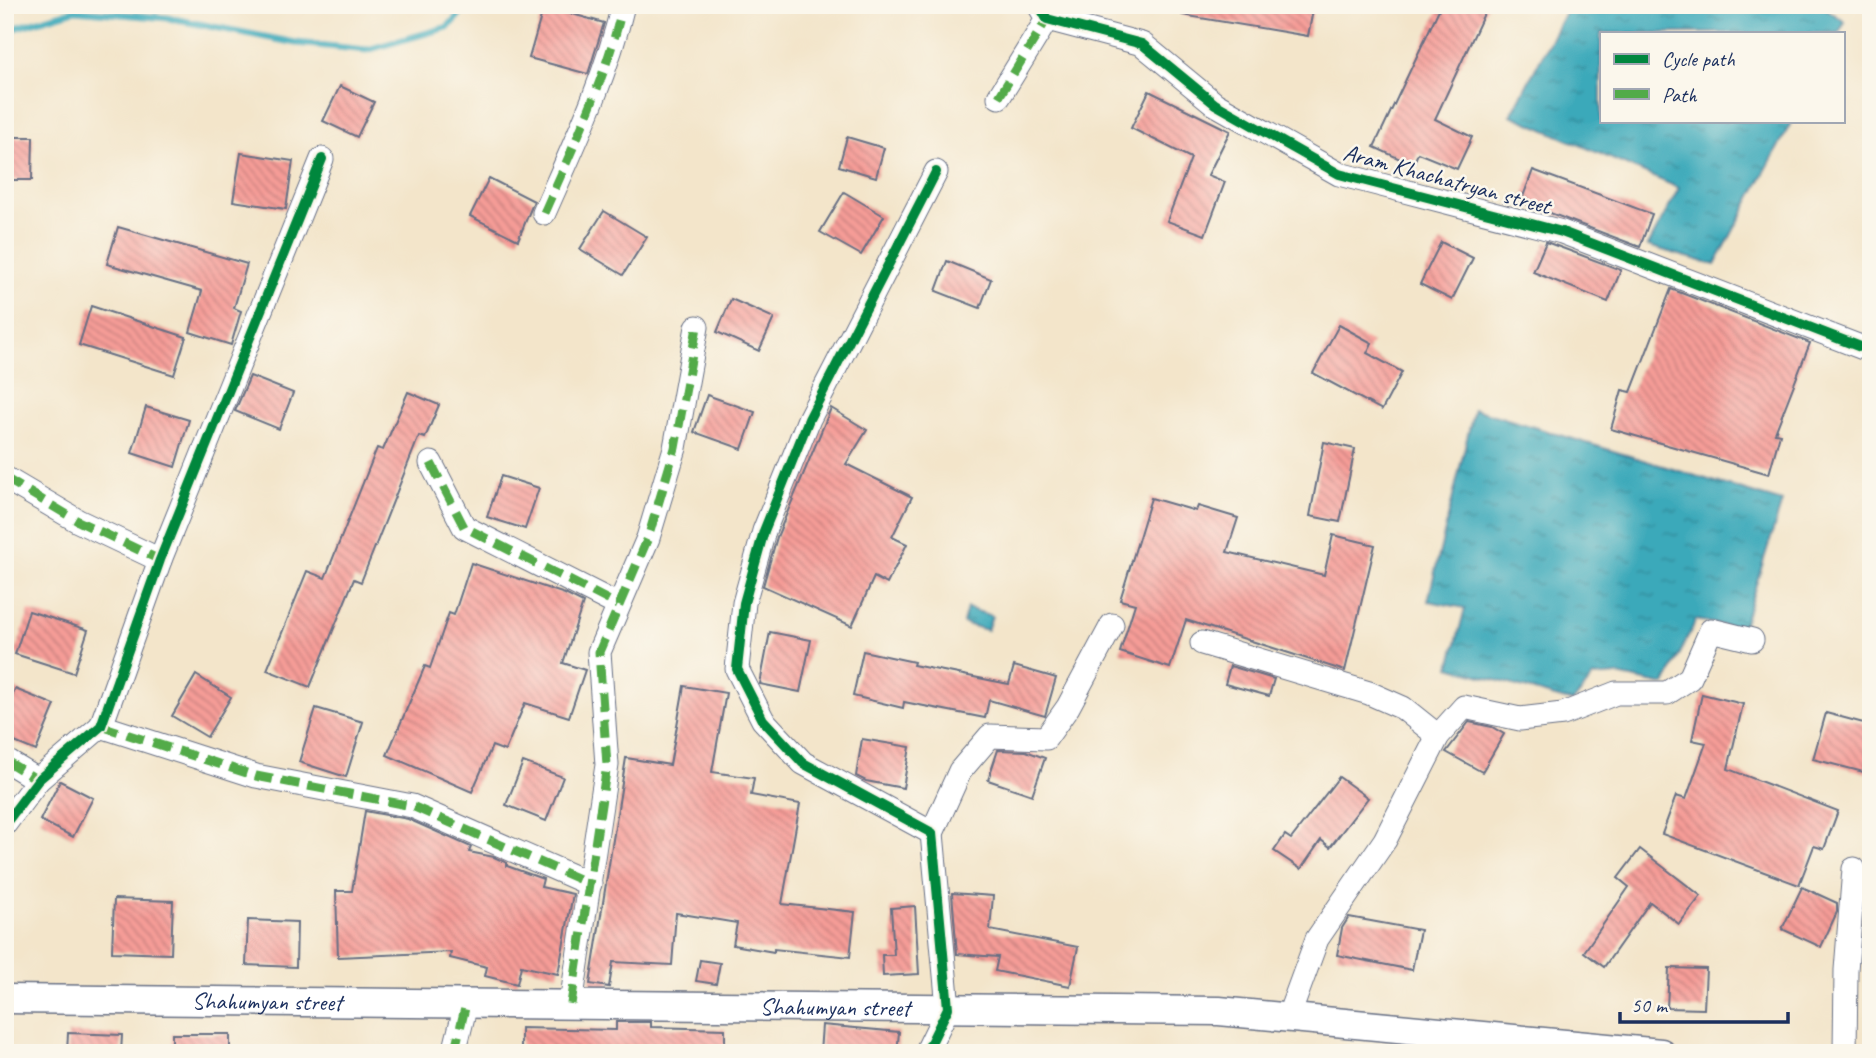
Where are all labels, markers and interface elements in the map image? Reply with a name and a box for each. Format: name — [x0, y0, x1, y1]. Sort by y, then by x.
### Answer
legend — [1600, 32, 1844, 122]
text: Cycle path — [1662, 46, 1735, 72]
text: Path — [1662, 82, 1698, 108]
street label: Aram Khachatryan street — [1340, 137, 1556, 222]
scale bar — [1620, 981, 1788, 1025]
street label: Shahumyan street — [192, 986, 345, 1017]
street label: Shahumyan street — [760, 991, 913, 1023]
text: 50 m — [1631, 992, 1669, 1018]

